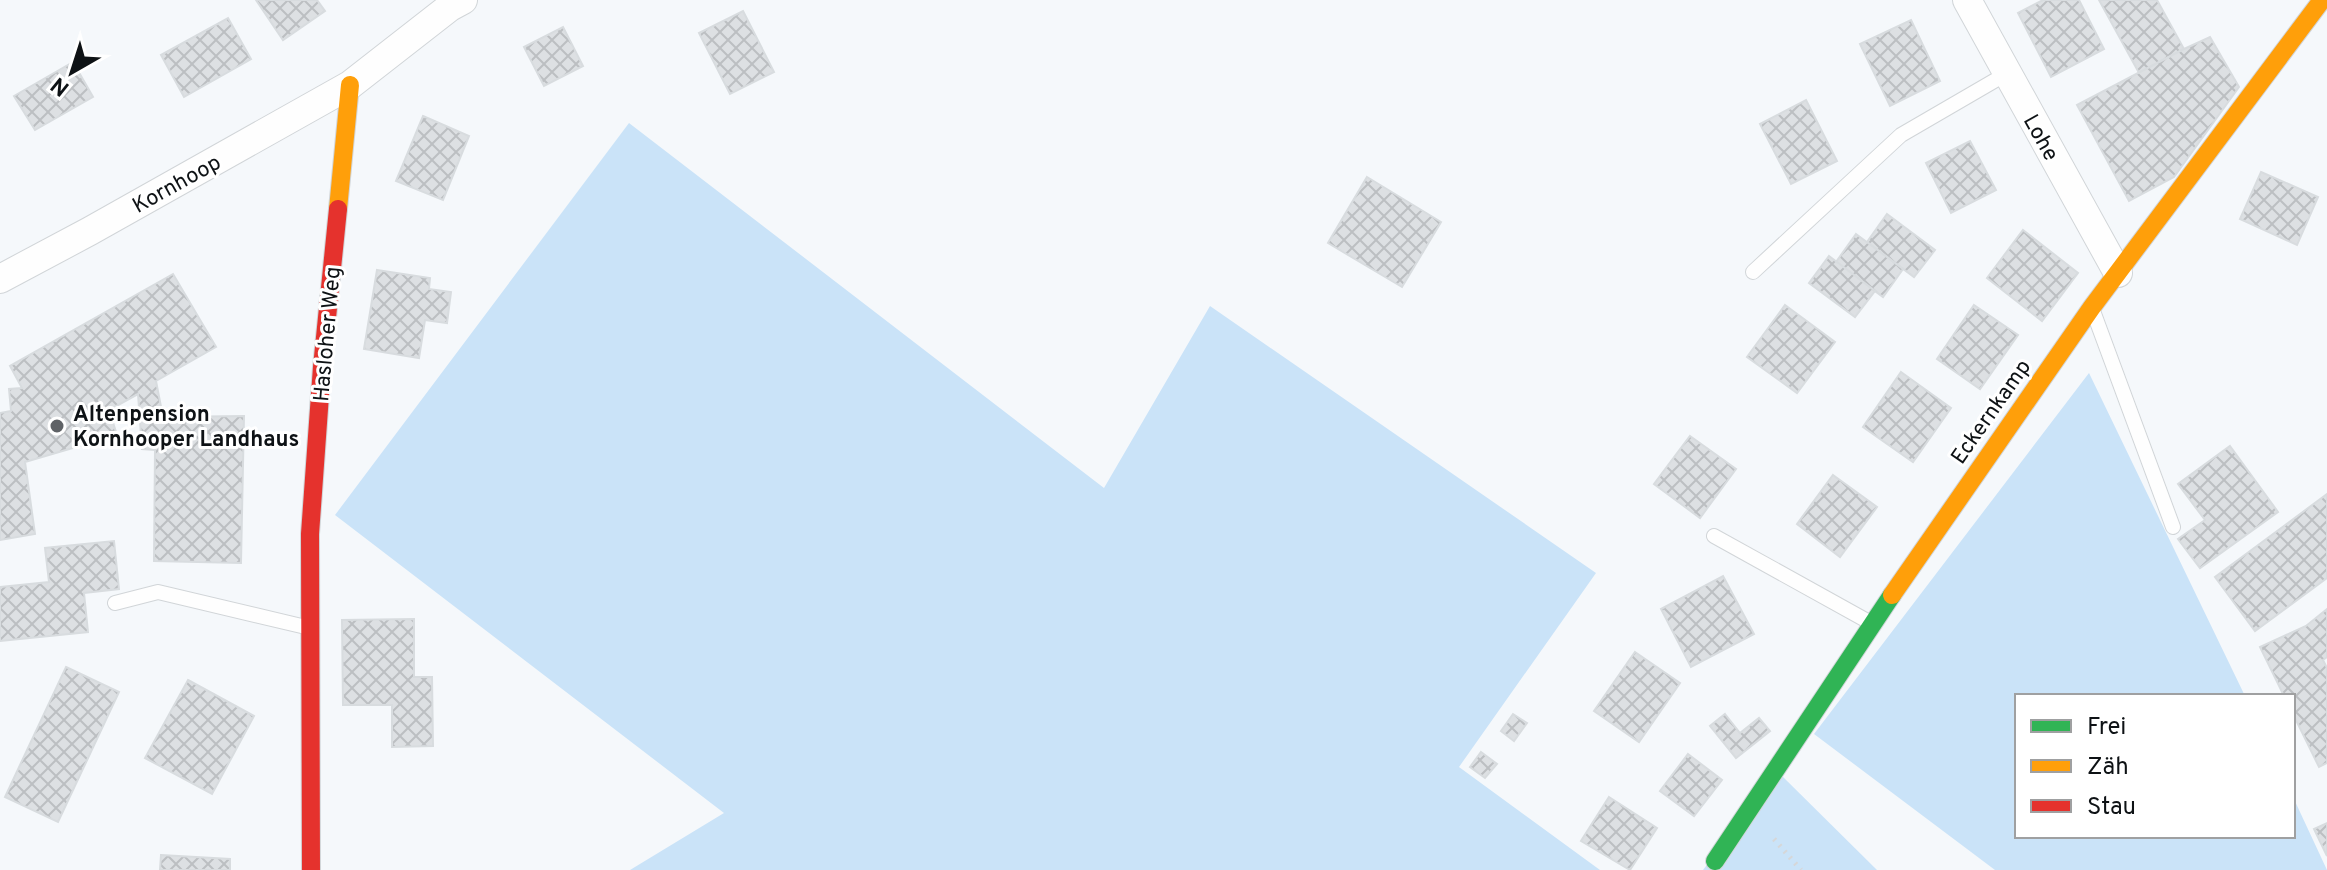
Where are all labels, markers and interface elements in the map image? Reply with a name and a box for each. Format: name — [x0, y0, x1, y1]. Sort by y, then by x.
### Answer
north arrow — [32, 32, 112, 112]
text: N — [46, 70, 76, 101]
street label: Lohe — [2016, 110, 2064, 166]
street label: Kornhoop — [128, 150, 226, 220]
street label: Hasloher Weg — [309, 266, 348, 403]
street label: Eckernkamp — [1946, 355, 2038, 470]
place label: Altenpension Kornhooper Landhaus — [73, 402, 299, 454]
marker: Altenpension Kornhooper Landhaus — [48, 417, 66, 435]
legend — [2015, 694, 2295, 838]
text: Frei — [2087, 713, 2126, 743]
text: Zäh — [2087, 753, 2129, 783]
text: Stau — [2087, 793, 2136, 823]

